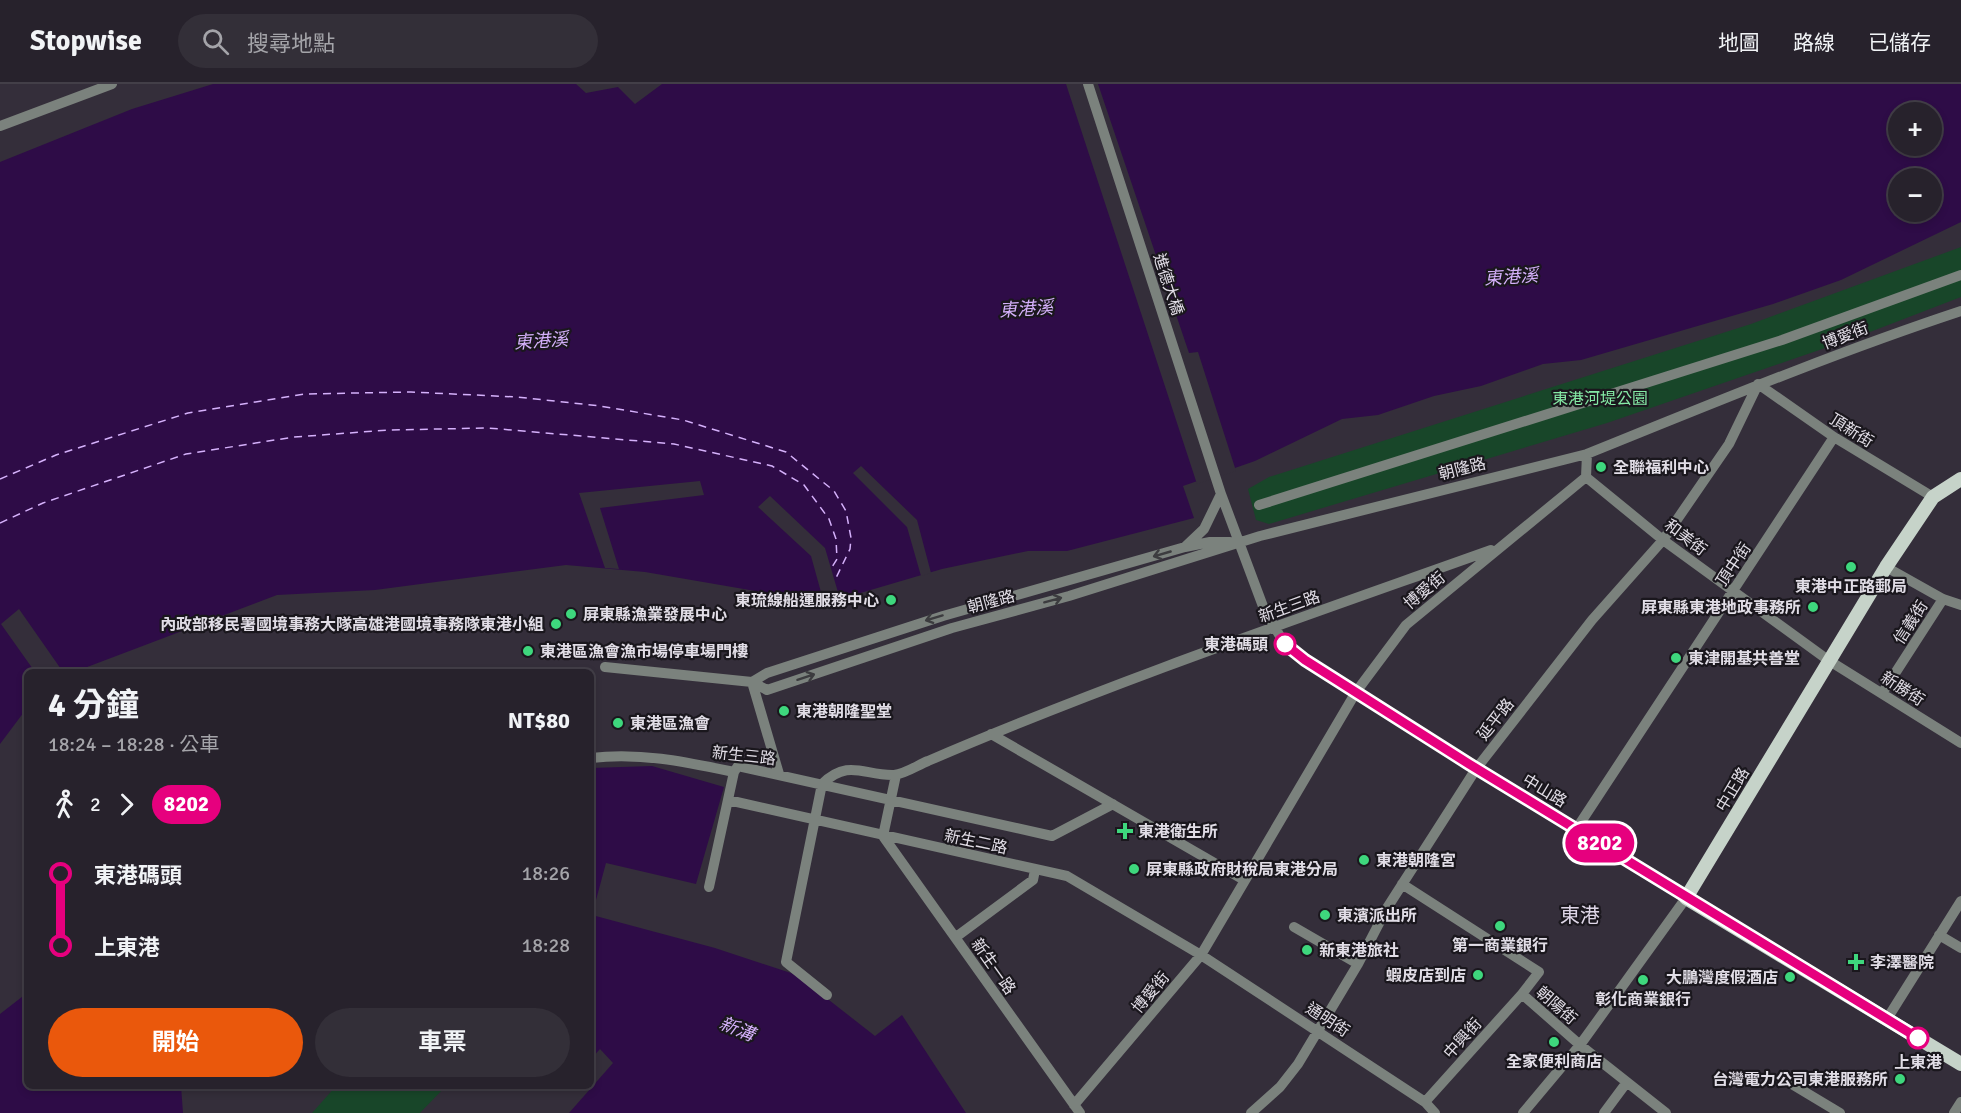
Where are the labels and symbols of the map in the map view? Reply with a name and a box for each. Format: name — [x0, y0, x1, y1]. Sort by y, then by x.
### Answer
street label: 進德大橋 — [1149, 251, 1187, 318]
water label: 東港溪 — [1483, 264, 1542, 290]
water label: 東港溪 — [998, 296, 1057, 322]
street label: 博愛街 — [1819, 318, 1871, 354]
water label: 東港溪 — [513, 328, 572, 354]
park label: 東港河堤公園 — [1552, 389, 1648, 409]
street label: 頂新街 — [1826, 410, 1877, 452]
street label: 朝隆路 — [1437, 453, 1488, 484]
place label: 全聯福利中心 — [1613, 458, 1709, 478]
marker: 全聯福利中心 — [1594, 460, 1608, 474]
street label: 和美街 — [1660, 515, 1711, 560]
street label: 頂中街 — [1712, 539, 1756, 590]
one-way arrow — [1153, 549, 1172, 560]
marker: 東港中正路郵局 — [1844, 560, 1858, 574]
street label: 博愛街 — [1400, 568, 1449, 614]
place label: 東港中正路郵局 — [1795, 577, 1907, 597]
street label: 朝隆路 — [965, 586, 1017, 618]
street label: 新生三路 — [1256, 587, 1323, 627]
place label: 東琉線船運服務中心 — [735, 591, 879, 611]
marker: 東琉線船運服務中心 — [884, 593, 898, 607]
one-way arrow — [1043, 594, 1062, 605]
street label: 信義街 — [1889, 597, 1932, 648]
place label: 屏東縣東港地政事務所 — [1641, 598, 1801, 618]
marker: 屏東縣東港地政事務所 — [1806, 600, 1820, 614]
place label: 屏東縣漁業發展中心 — [583, 605, 727, 625]
marker: 屏東縣漁業發展中心 — [564, 607, 578, 621]
one-way arrow — [925, 613, 944, 624]
place label: 內政部移民署國境事務大隊高雄港國境事務隊東港小組 — [160, 615, 544, 635]
marker: 內政部移民署國境事務大隊高雄港國境事務隊東港小組 — [549, 617, 563, 631]
marker: 東港碼頭 — [1274, 633, 1296, 655]
place label: 東港碼頭 — [1204, 635, 1268, 655]
place label: 東港區漁會漁市場停車場門樓 — [540, 642, 748, 662]
marker: 東港區漁會漁市場停車場門樓 — [521, 644, 535, 658]
place label: 東津開基共善堂 — [1688, 649, 1800, 669]
marker: 東津開基共善堂 — [1669, 651, 1683, 665]
street label: 新勝街 — [1877, 667, 1928, 710]
one-way arrow — [796, 670, 815, 681]
street label: 延平路 — [1473, 695, 1518, 745]
place label: 東港朝隆聖堂 — [796, 702, 892, 722]
marker: 東港朝隆聖堂 — [777, 704, 791, 718]
place label: 東港區漁會 — [630, 714, 710, 734]
marker: 東港區漁會 — [611, 716, 625, 730]
street label: 新生三路 — [711, 743, 777, 769]
street label: 中正路 — [1712, 764, 1754, 815]
street label: 中山路 — [1519, 770, 1570, 812]
marker: 東港衛生所 — [1116, 822, 1134, 840]
place label: 東港衛生所 — [1138, 822, 1218, 842]
line badge: 8202 — [1558, 824, 1642, 862]
street label: 新生二路 — [942, 826, 1009, 858]
place label: 東港朝隆宮 — [1376, 851, 1456, 871]
marker: 東港朝隆宮 — [1357, 853, 1371, 867]
place label: 屏東縣政府財稅局東港分局 — [1146, 860, 1338, 880]
marker: 屏東縣政府財稅局東港分局 — [1127, 862, 1141, 876]
district label: 東港 — [1560, 903, 1600, 928]
place label: 東濱派出所 — [1337, 906, 1417, 926]
marker: 東濱派出所 — [1318, 908, 1332, 922]
marker: 第一商業銀行 — [1493, 919, 1507, 933]
street label: 新生一路 — [967, 935, 1020, 999]
place label: 第一商業銀行 — [1452, 936, 1548, 956]
place label: 新東港旅社 — [1319, 941, 1399, 961]
marker: 新東港旅社 — [1300, 943, 1314, 957]
marker: 李澤醫院 — [1847, 953, 1865, 971]
place label: 李澤醫院 — [1870, 953, 1934, 973]
place label: 蝦皮店到店 — [1386, 966, 1466, 986]
street label: 博愛街 — [1128, 968, 1174, 1017]
marker: 蝦皮店到店 — [1471, 968, 1485, 982]
place label: 大鵬灣度假酒店 — [1666, 968, 1778, 988]
marker: 大鵬灣度假酒店 — [1783, 970, 1797, 984]
marker: 彰化商業銀行 — [1636, 973, 1650, 987]
street label: 朝陽街 — [1532, 982, 1581, 1029]
place label: 彰化商業銀行 — [1595, 990, 1691, 1010]
street label: 通明街 — [1302, 998, 1353, 1041]
water label: 新溝 — [716, 1012, 761, 1047]
street label: 中興街 — [1439, 1014, 1486, 1063]
marker: 上東港 — [1907, 1027, 1929, 1049]
marker: 全家便利商店 — [1547, 1035, 1561, 1049]
place label: 全家便利商店 — [1506, 1052, 1602, 1072]
place label: 上東港 — [1894, 1053, 1942, 1073]
place label: 台灣電力公司東港服務所 — [1712, 1070, 1888, 1090]
marker: 台灣電力公司東港服務所 — [1893, 1072, 1907, 1086]

